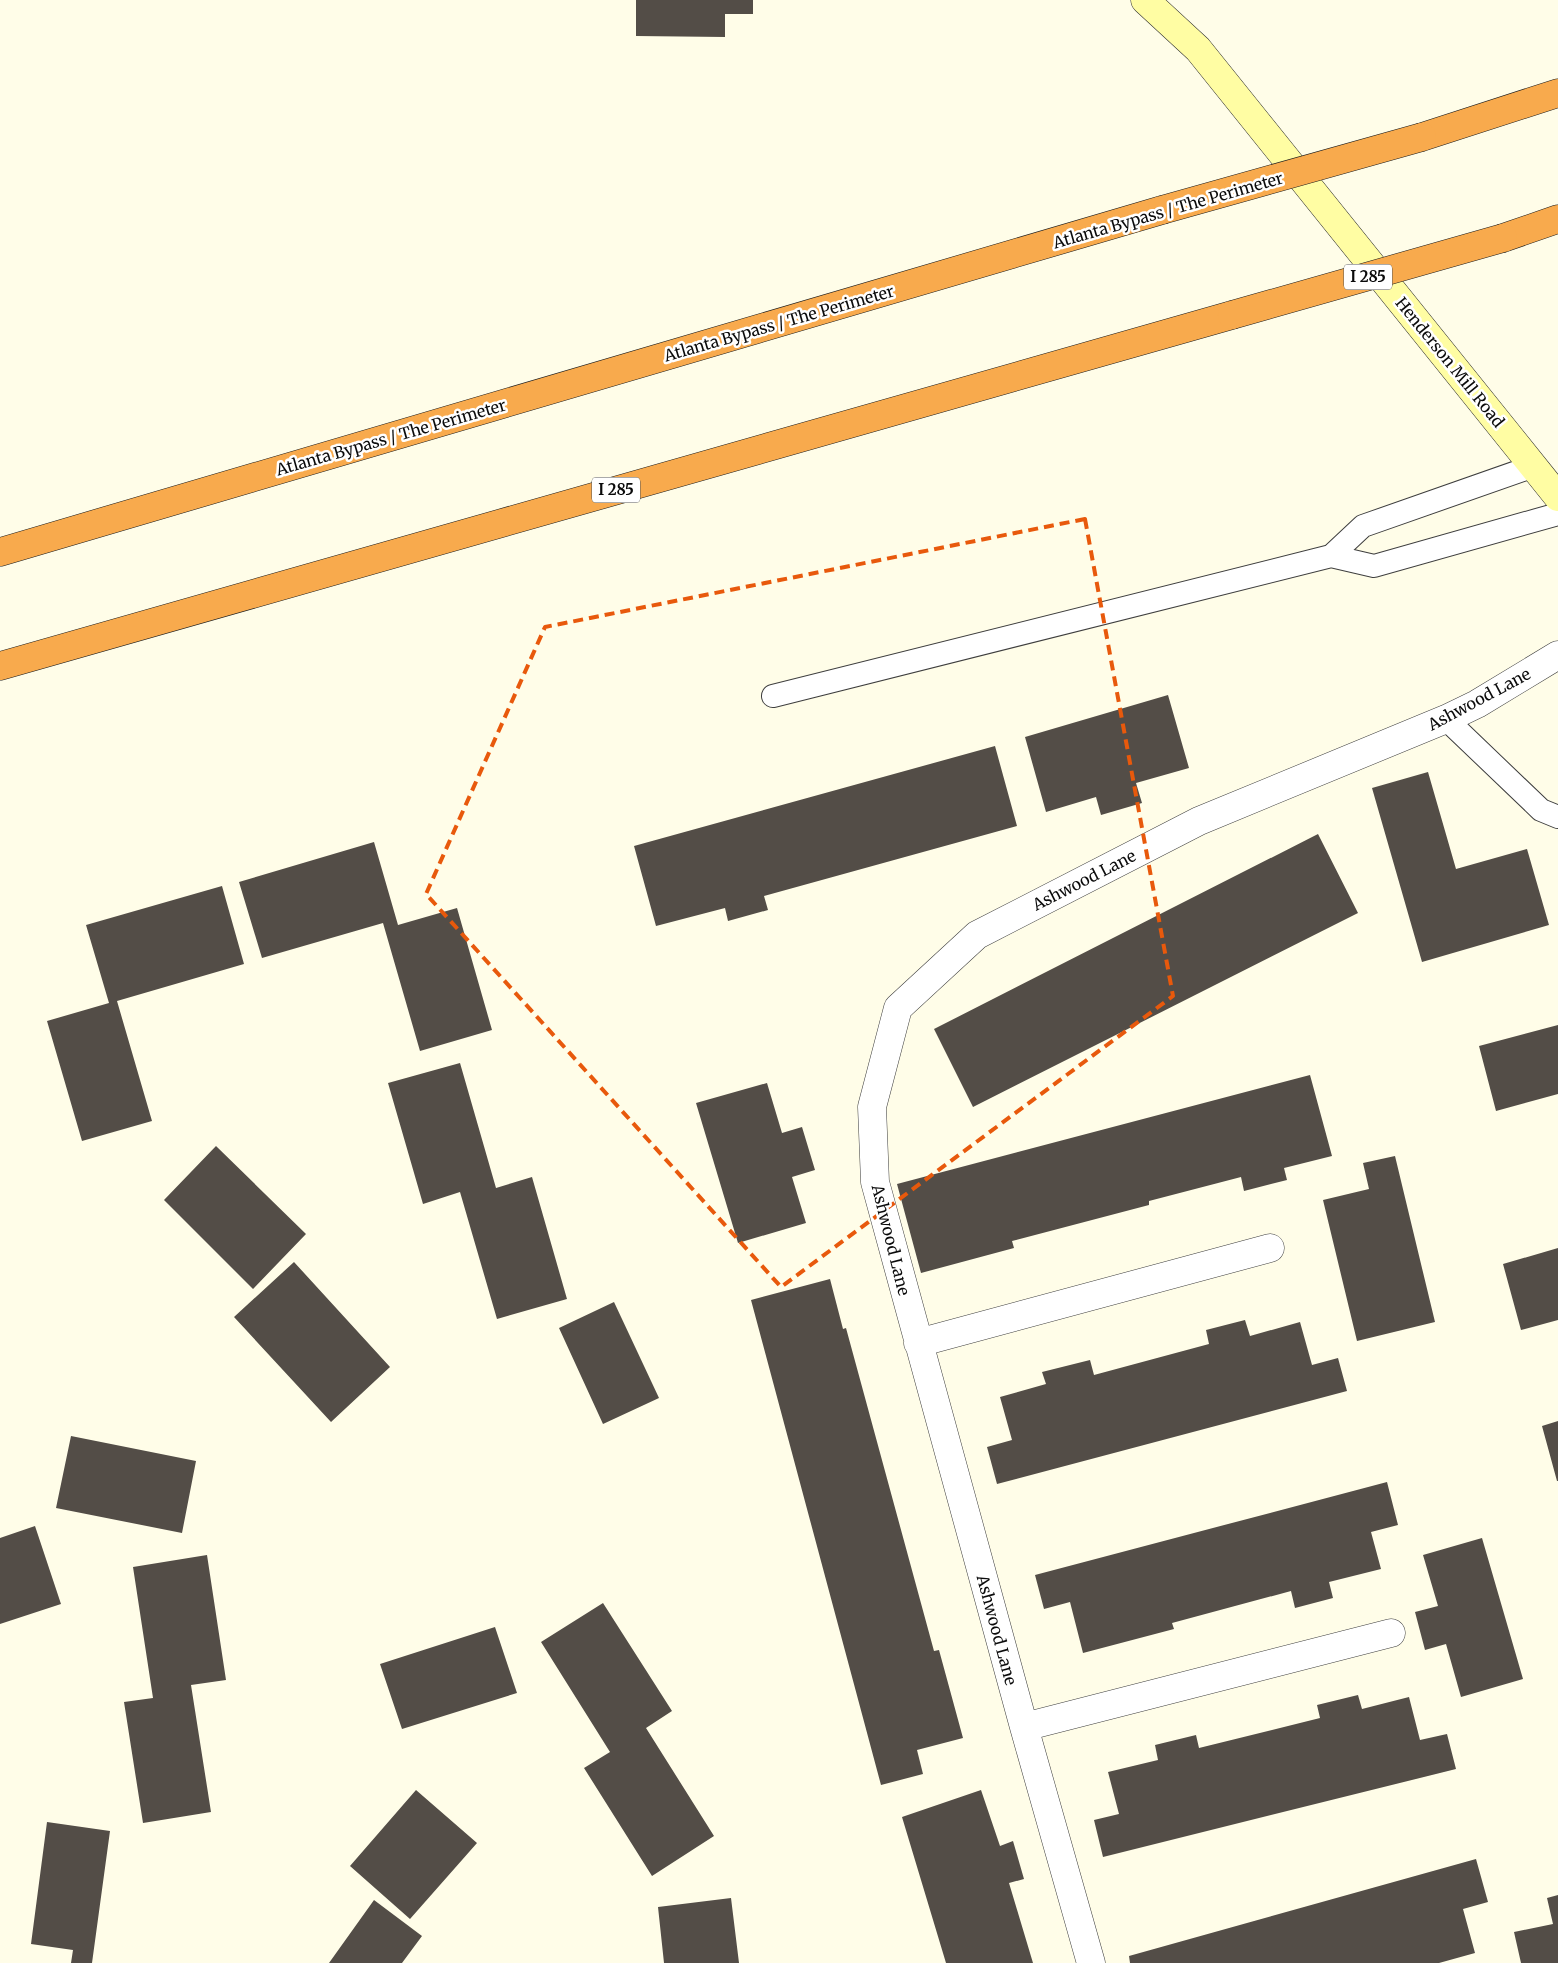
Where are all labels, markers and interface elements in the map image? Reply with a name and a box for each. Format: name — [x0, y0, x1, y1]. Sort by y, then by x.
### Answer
street label: Atlanta Bypass / The Perimeter — [1050, 168, 1285, 253]
road number: I 285 — [1344, 264, 1392, 290]
street label: Atlanta Bypass / The Perimeter — [661, 281, 896, 366]
street label: Henderson Mill Road — [1391, 293, 1509, 431]
street label: Atlanta Bypass / The Perimeter — [273, 395, 508, 480]
road number: I 285 — [592, 478, 640, 502]
street label: Ashwood Lane — [1423, 664, 1534, 735]
street label: Ashwood Lane — [1028, 845, 1139, 915]
street label: Ashwood Lane — [867, 1182, 914, 1298]
street label: Ashwood Lane — [972, 1572, 1021, 1687]

